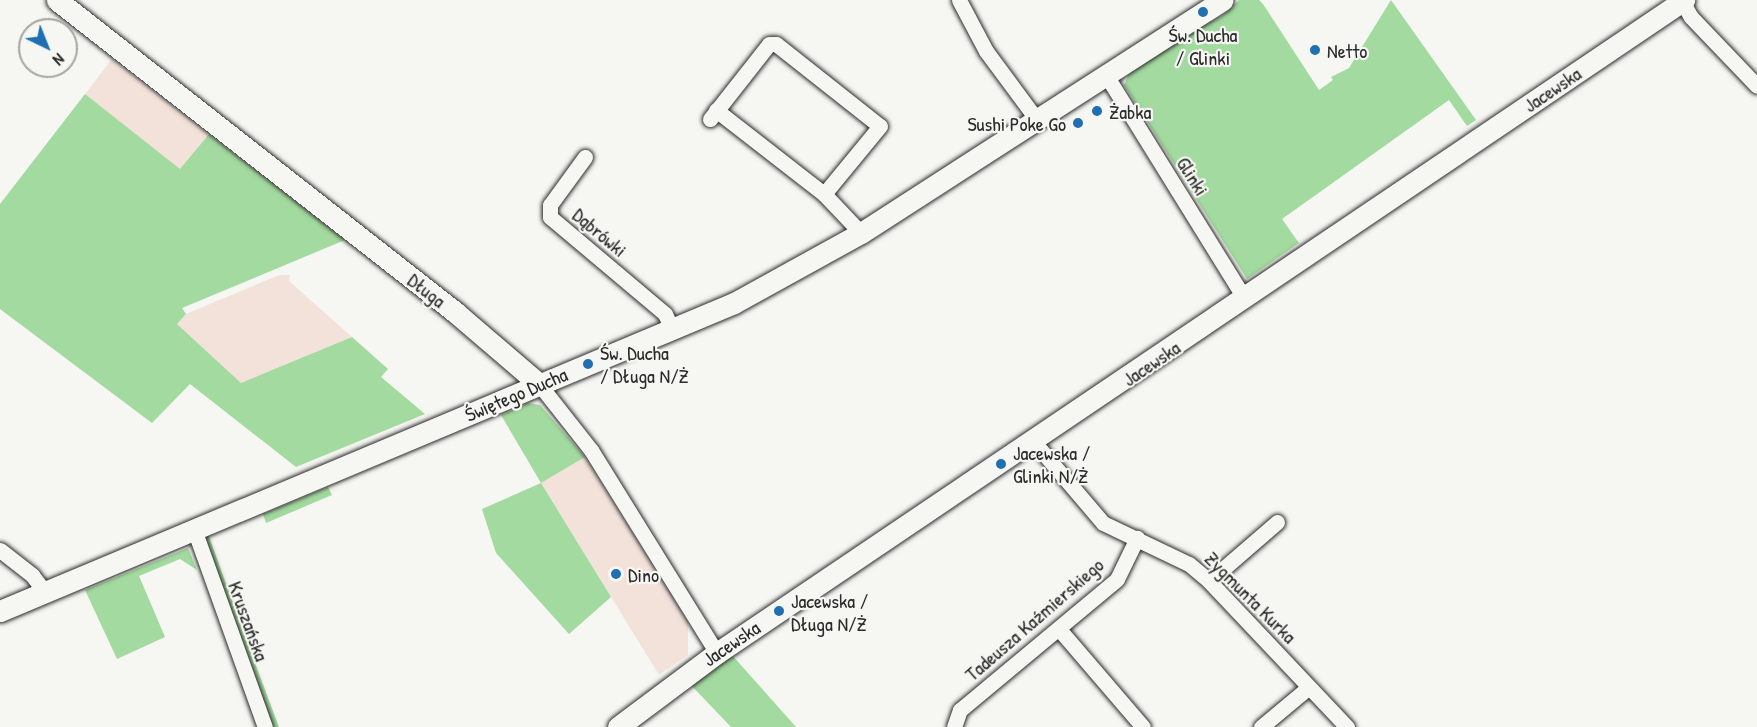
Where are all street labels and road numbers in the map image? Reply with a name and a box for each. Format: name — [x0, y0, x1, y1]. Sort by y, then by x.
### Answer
street label: Jacewska — [1519, 61, 1585, 117]
street label: Glinki — [1172, 152, 1214, 200]
street label: Dąbrówki — [568, 202, 632, 262]
street label: Długa — [403, 268, 451, 312]
street label: Jacewska — [1118, 335, 1184, 391]
street label: Świętego Ducha — [461, 362, 571, 426]
street label: Zygmunta Kurka — [1200, 546, 1302, 648]
street label: Tadeusza Kaźmierskiego — [960, 552, 1108, 686]
street label: Kruszańska — [224, 578, 274, 664]
street label: Jacewska — [698, 615, 764, 671]

